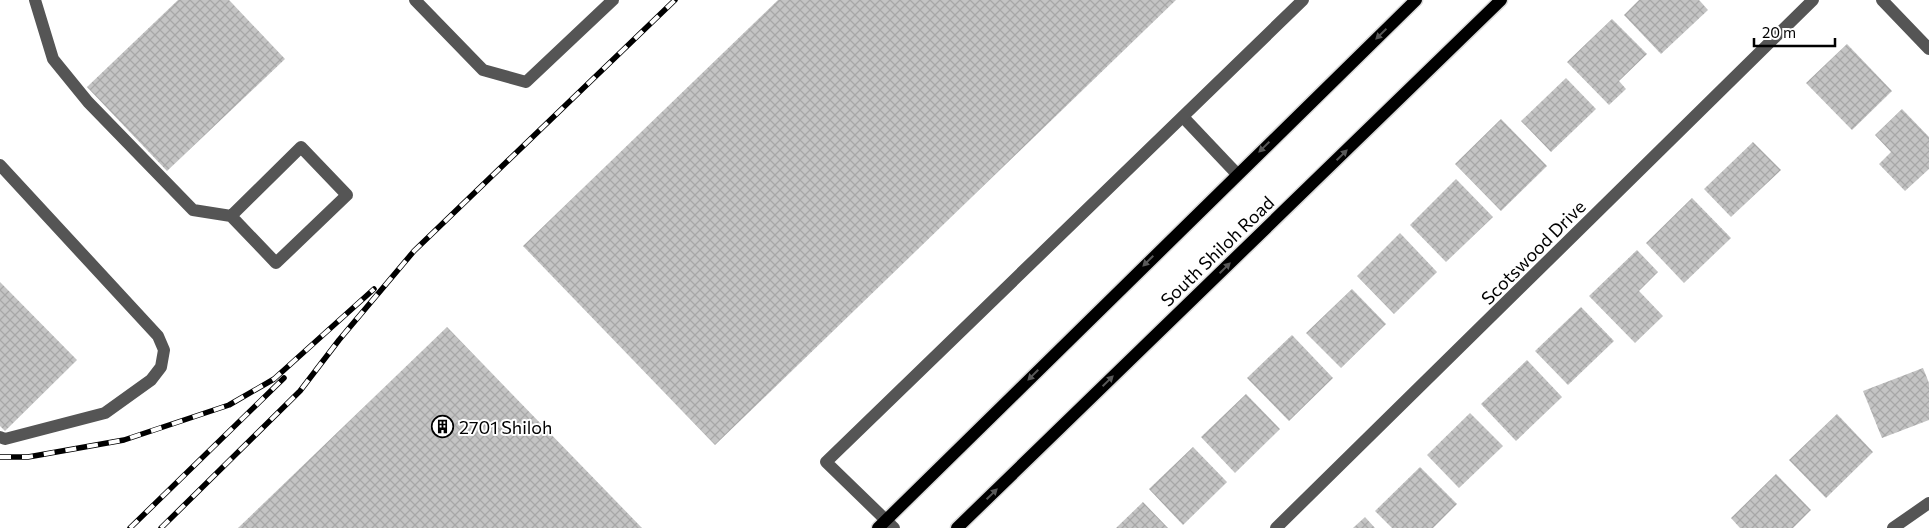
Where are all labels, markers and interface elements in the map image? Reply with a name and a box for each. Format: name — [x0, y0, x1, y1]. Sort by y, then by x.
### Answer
scale bar — [1754, 15, 1835, 47]
text: 20 m — [1762, 23, 1796, 41]
one-way arrow — [1375, 28, 1387, 40]
one-way arrow — [1259, 141, 1271, 153]
one-way arrow — [1335, 149, 1347, 161]
street label: South Shiloh Road — [1156, 191, 1278, 311]
street label: Scotswood Drive — [1476, 195, 1590, 309]
one-way arrow — [1143, 255, 1155, 267]
one-way arrow — [1219, 262, 1231, 274]
one-way arrow — [1027, 369, 1039, 381]
one-way arrow — [1102, 375, 1114, 387]
building icon: 2701 Shiloh — [431, 415, 455, 439]
place label: 2701 Shiloh — [459, 416, 552, 438]
one-way arrow — [986, 488, 998, 500]

